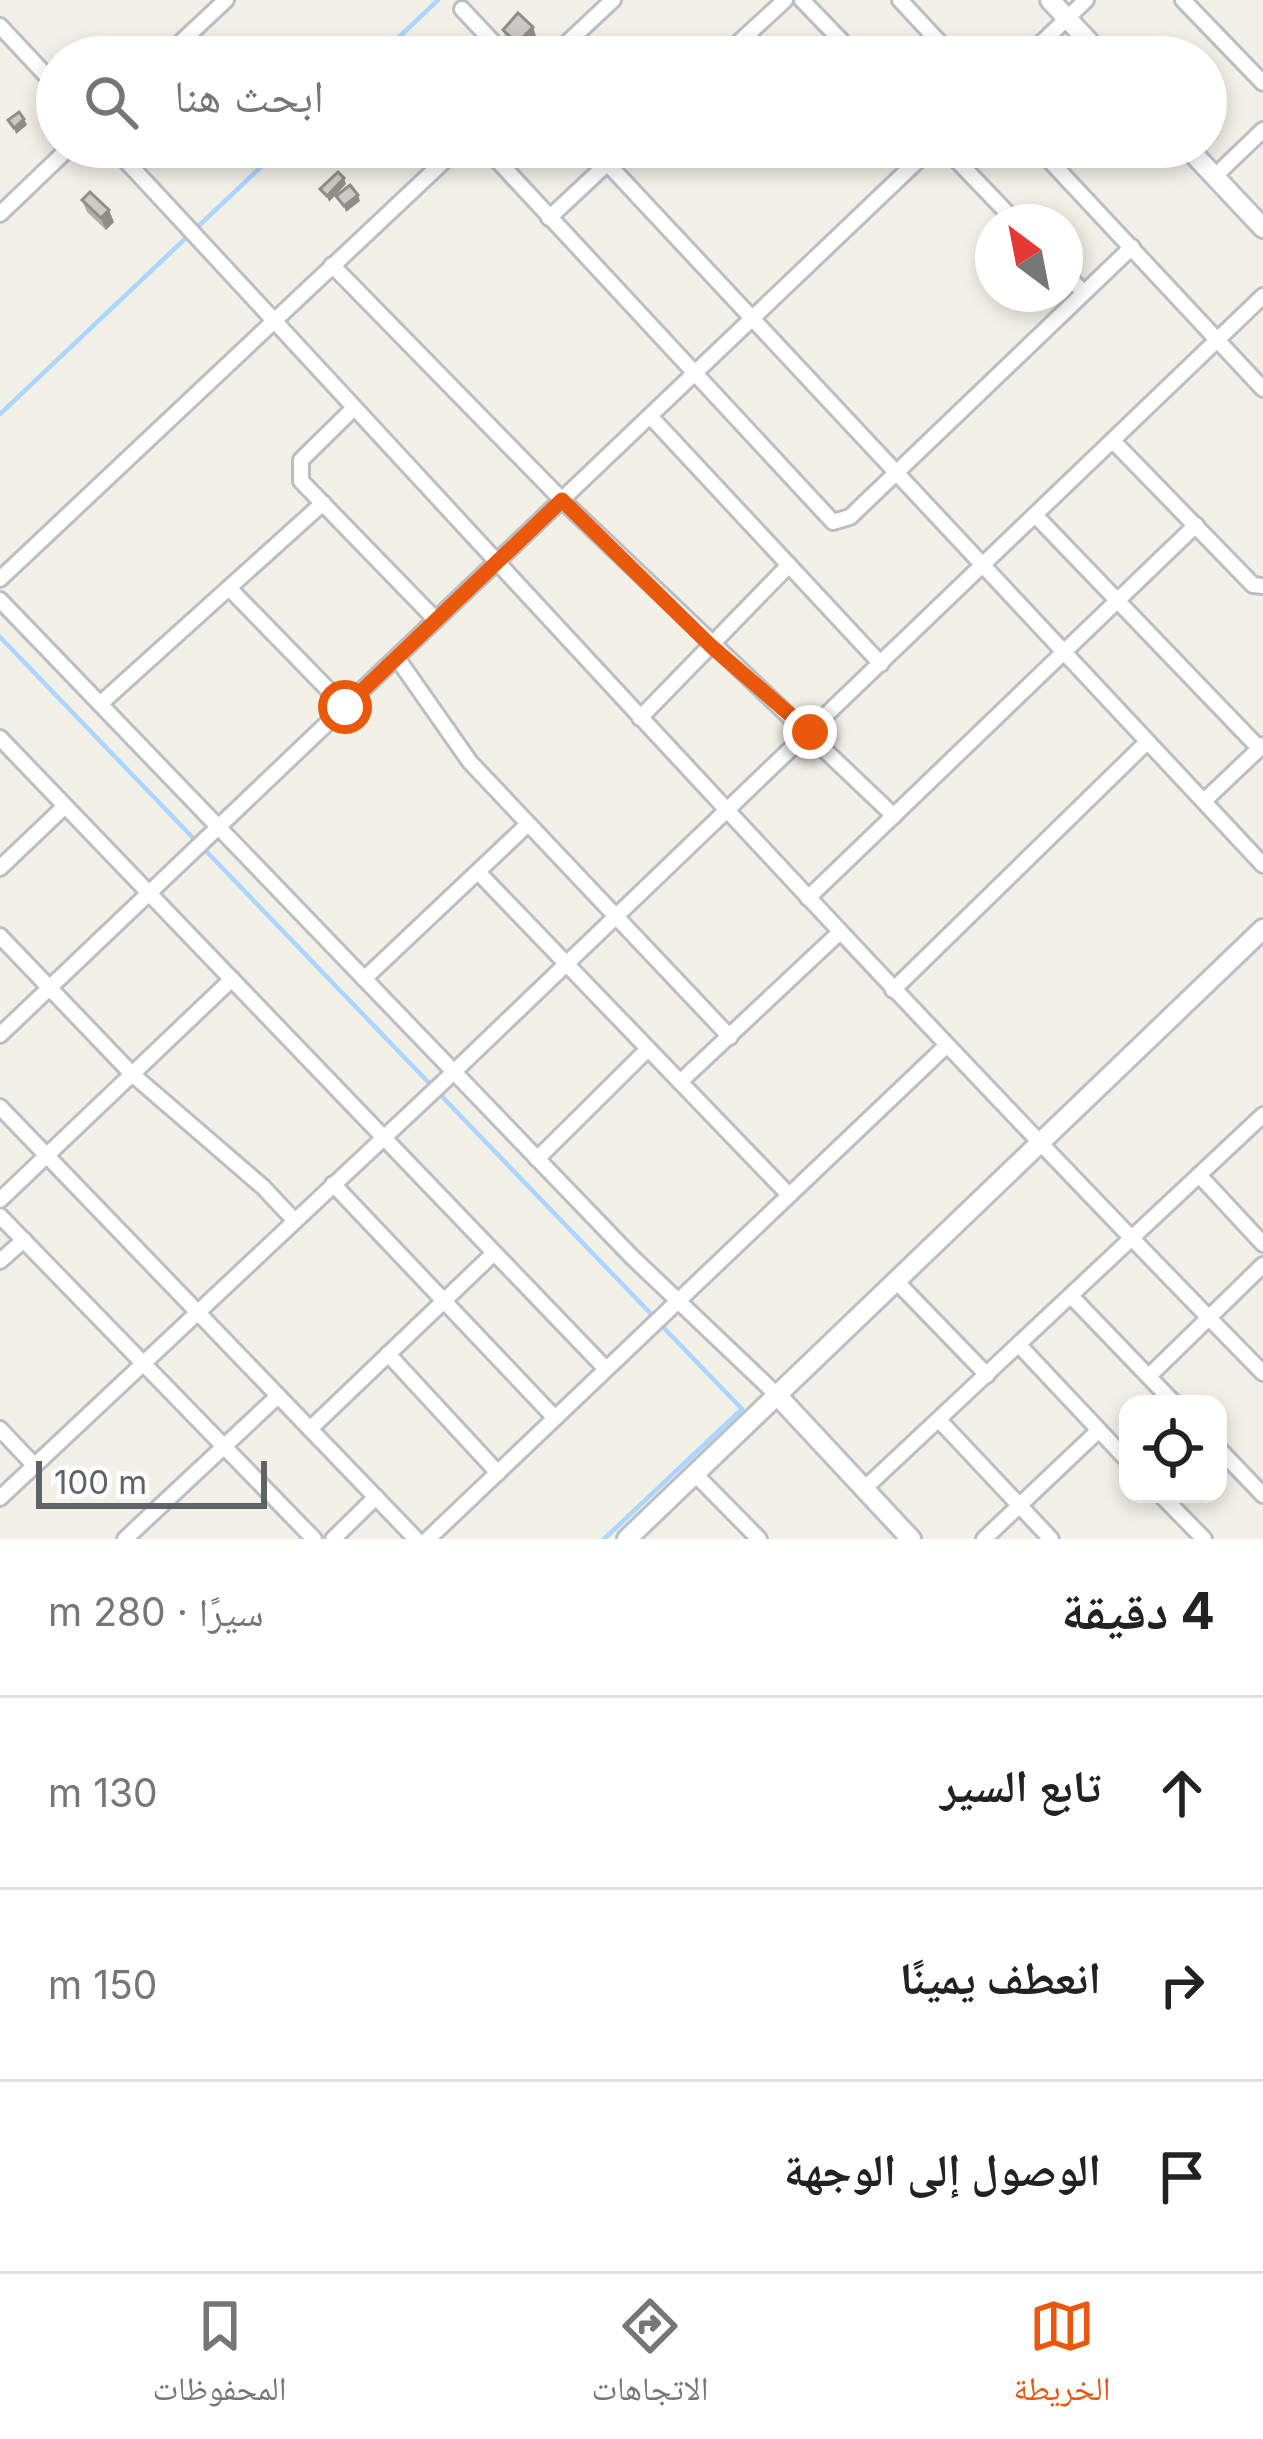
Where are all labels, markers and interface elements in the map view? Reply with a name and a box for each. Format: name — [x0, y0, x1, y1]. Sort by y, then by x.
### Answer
search box — [36, 36, 1227, 168]
text: ابحث هنا — [174, 68, 324, 123]
icon: search — [78, 69, 144, 135]
north arrow — [975, 204, 1083, 312]
route start — [318, 680, 372, 734]
route end — [783, 705, 837, 759]
map controls — [1119, 1395, 1227, 1503]
button: locate — [1119, 1395, 1227, 1503]
scale bar — [36, 1455, 267, 1508]
text: 100 m — [54, 1462, 147, 1502]
text: 4 دقيقة — [1061, 1580, 1215, 1641]
text: سيرًا · 280 m — [48, 1588, 264, 1635]
text: تابع السير — [940, 1758, 1101, 1813]
icon: ahead — [1149, 1760, 1215, 1826]
text: 130 m — [48, 1769, 158, 1816]
text: انعطف يمينًا — [899, 1950, 1101, 2005]
icon: right — [1149, 1952, 1215, 2018]
text: 150 m — [48, 1961, 157, 2008]
text: الوصول إلى الوجهة — [784, 2142, 1101, 2197]
icon: arrive — [1149, 2144, 1215, 2210]
tab: المحفوظات — [152, 2293, 287, 2421]
tab: الاتجاهات — [591, 2293, 709, 2421]
tab: الخريطة — [1013, 2293, 1111, 2421]

